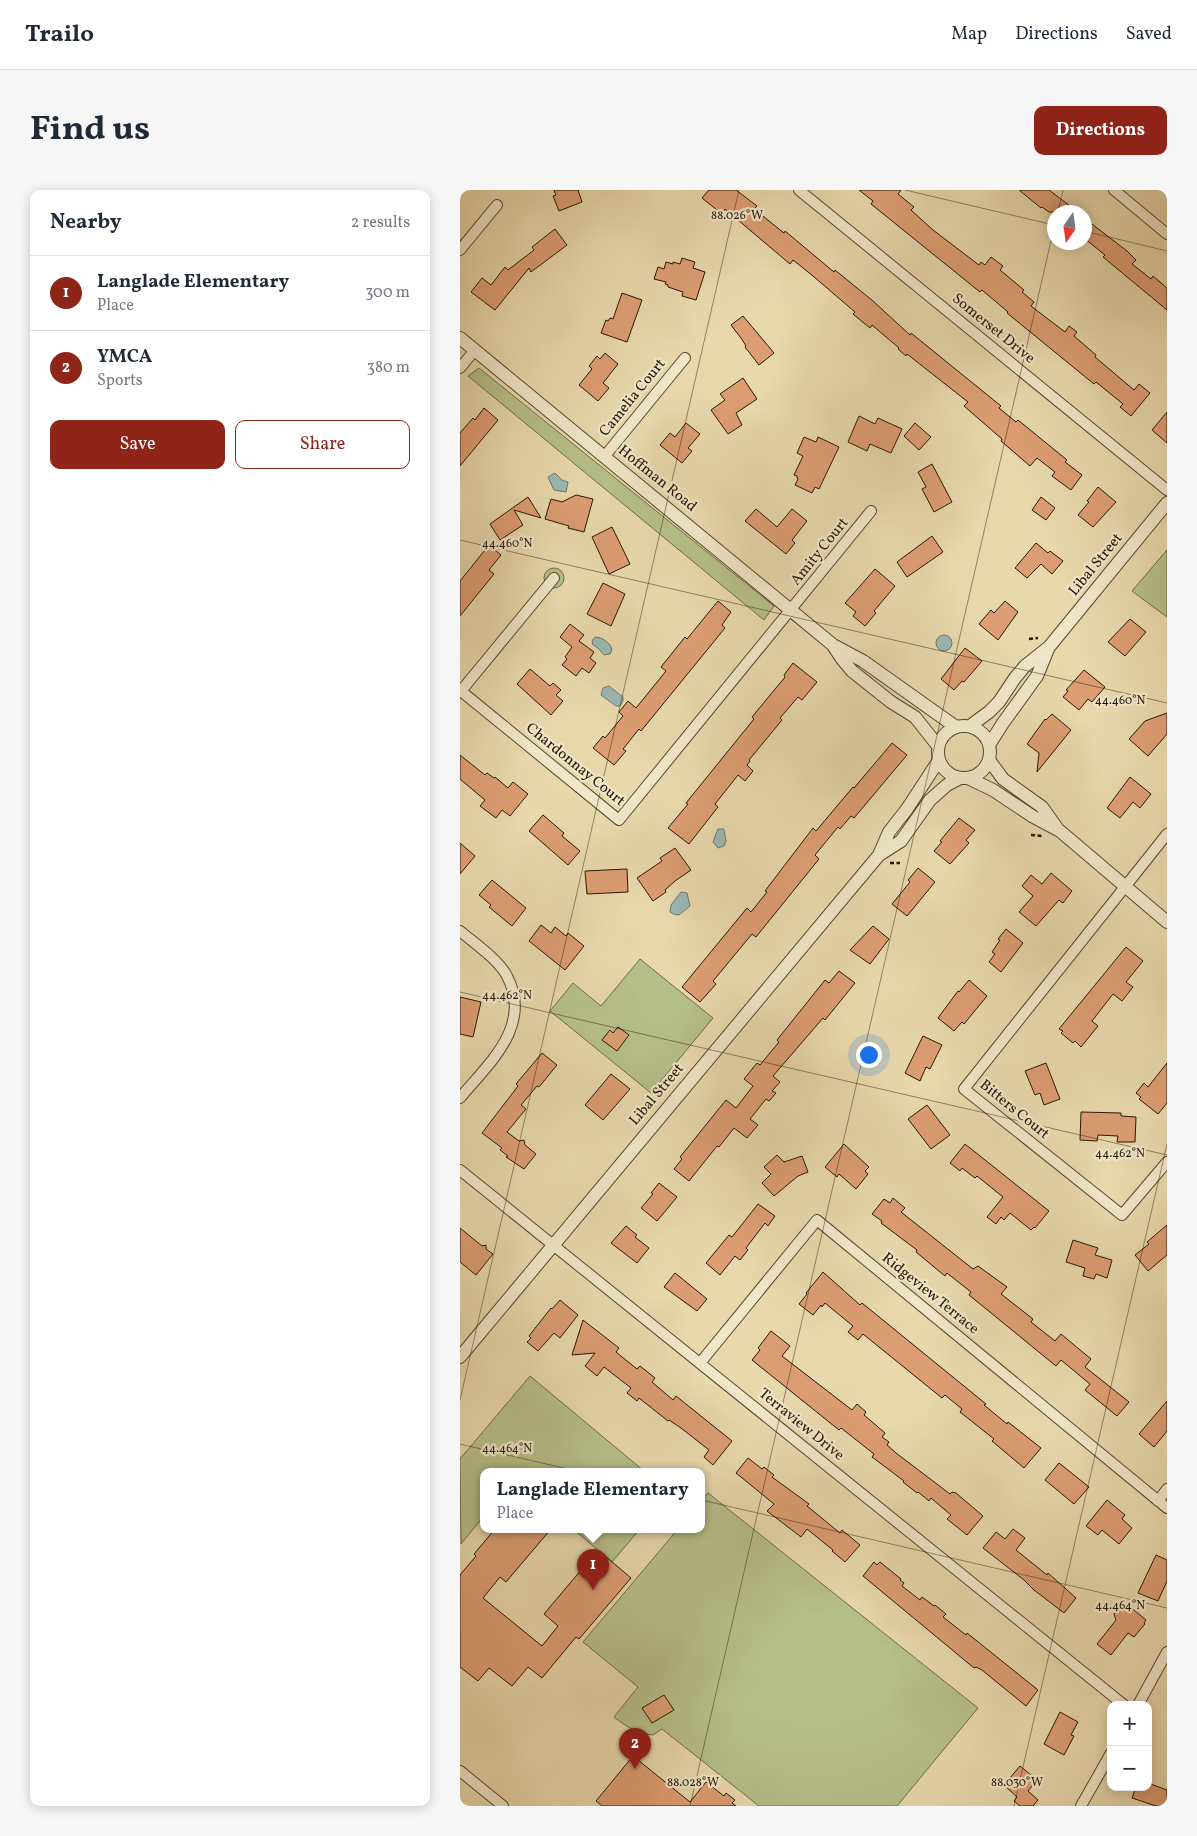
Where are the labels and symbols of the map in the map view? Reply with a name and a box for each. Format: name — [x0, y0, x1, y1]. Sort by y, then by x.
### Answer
north arrow — [1047, 205, 1092, 250]
text: 88.026°W — [711, 208, 763, 224]
street label: Somerset Drive — [947, 289, 1039, 369]
street label: Camelia Court — [595, 355, 671, 441]
street label: Hoffman Road — [613, 441, 701, 517]
street label: Amity Court — [786, 513, 854, 591]
street label: Libal Street — [1064, 529, 1128, 601]
text: 44.460°N — [482, 536, 532, 552]
text: 44.460°N — [1095, 693, 1145, 709]
street label: Chardonnay Court — [521, 718, 629, 812]
text: 44.462°N — [482, 988, 532, 1004]
your location — [856, 1042, 882, 1068]
street label: Libal Street — [625, 1059, 689, 1131]
street label: Bitters Court — [974, 1075, 1054, 1145]
text: 44.462°N — [1095, 1146, 1145, 1162]
street label: Ridgeview Terrace — [877, 1248, 983, 1340]
street label: Terraview Drive — [754, 1384, 848, 1466]
text: 44.464°N — [482, 1441, 532, 1457]
pin: 1 — [577, 1549, 609, 1590]
text: 44.464°N — [1095, 1598, 1145, 1614]
pin: 2 — [619, 1728, 651, 1769]
text: 88.028°W — [667, 1775, 719, 1791]
text: 88.030°W — [991, 1775, 1043, 1791]

